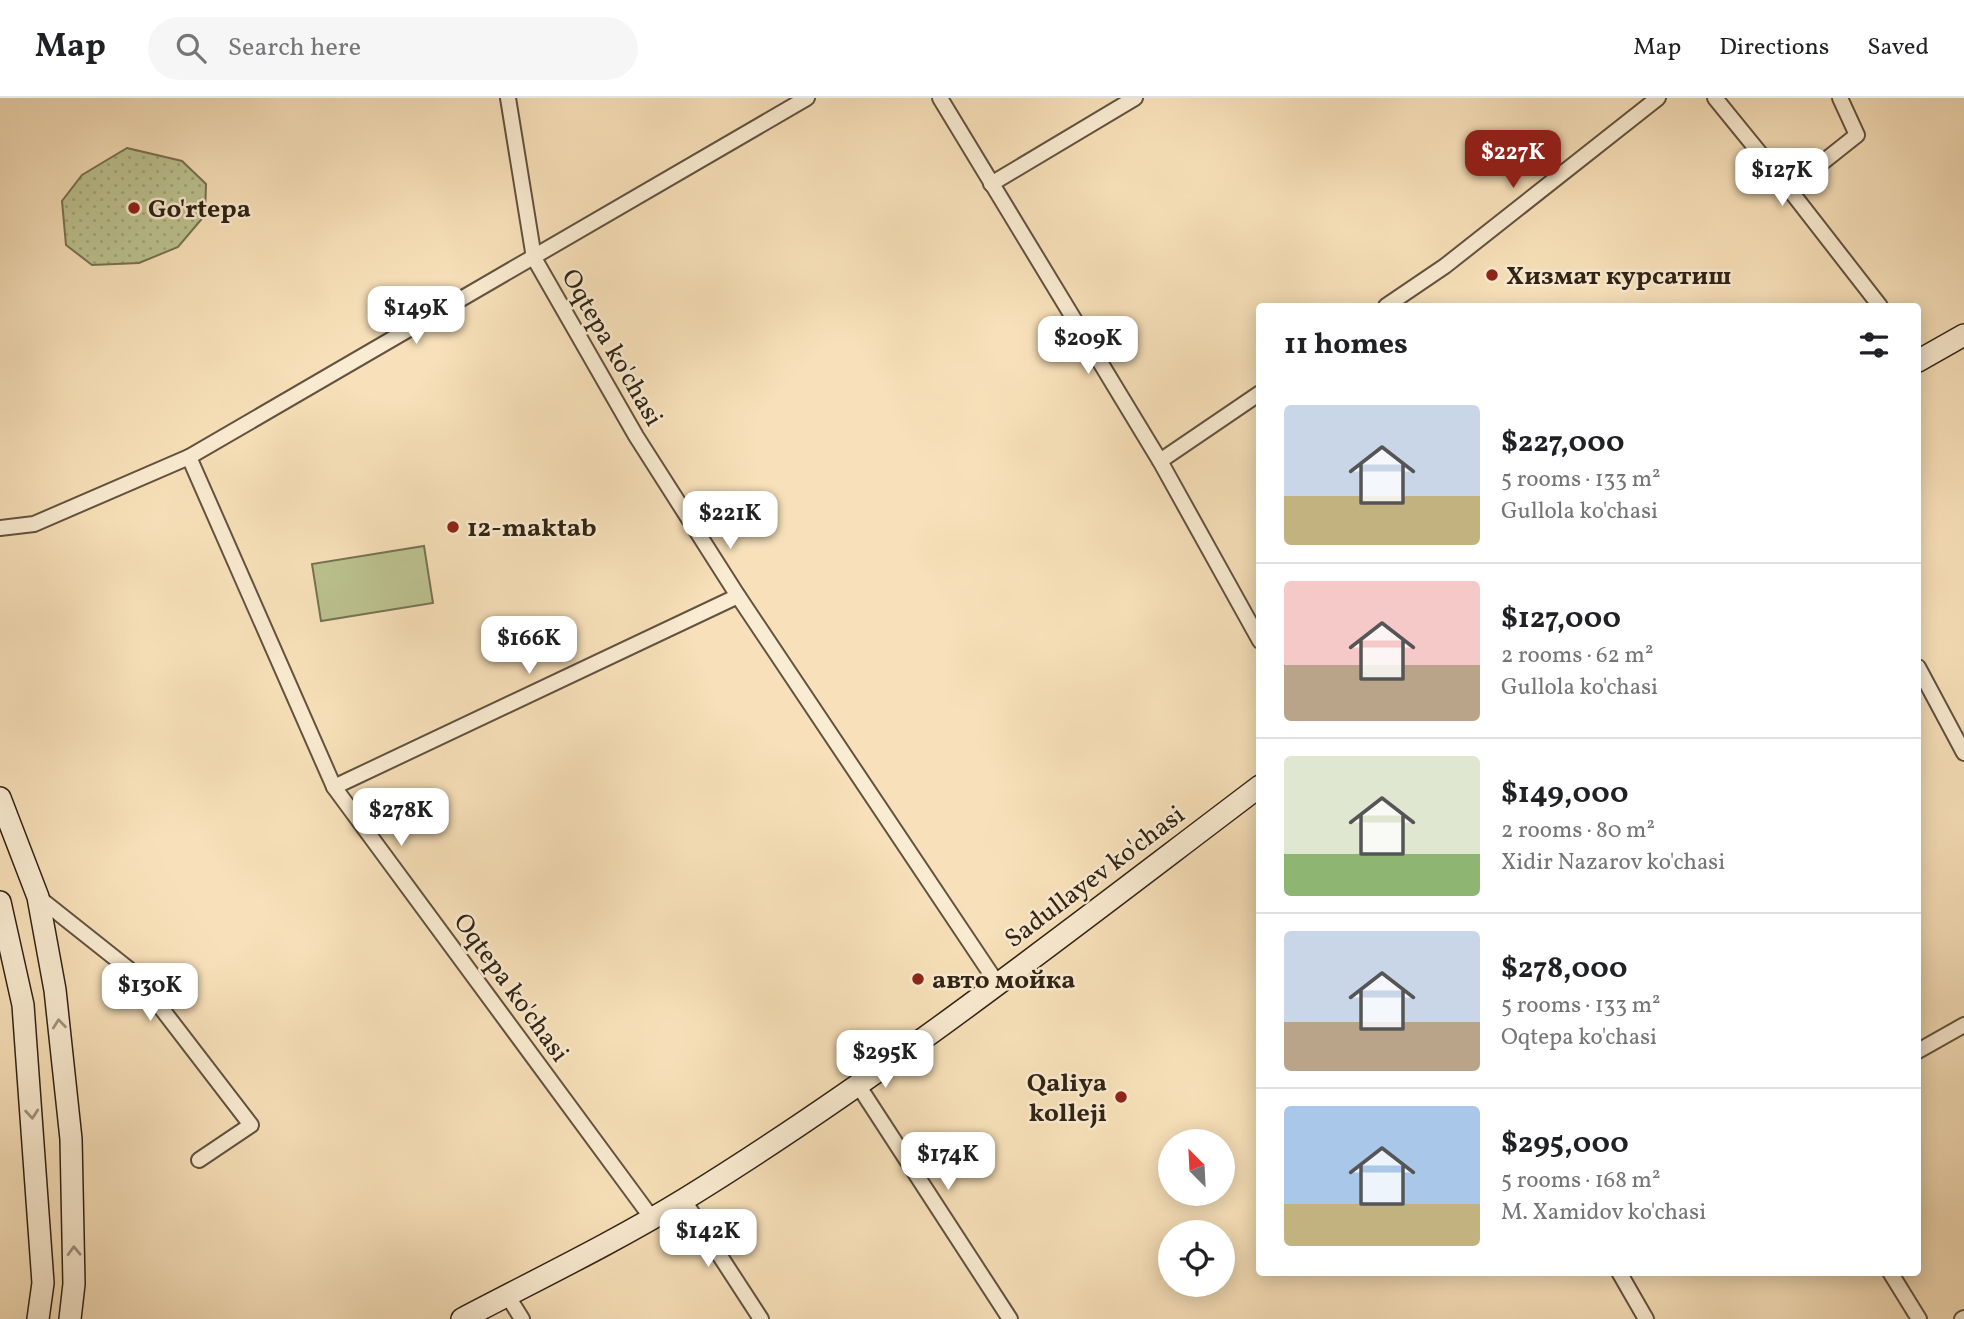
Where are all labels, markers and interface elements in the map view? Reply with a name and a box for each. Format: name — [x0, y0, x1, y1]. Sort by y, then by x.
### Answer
search box — [148, 17, 638, 80]
text: Map — [35, 25, 106, 71]
icon: search — [172, 29, 210, 67]
text: Search here — [228, 30, 361, 66]
text: Map — [1633, 31, 1681, 65]
text: Directions — [1719, 31, 1829, 65]
text: Saved — [1867, 31, 1929, 65]
pin: $227K — [1464, 130, 1562, 190]
text: $227K — [1481, 137, 1545, 169]
pin: $127K — [1733, 148, 1831, 208]
text: $127K — [1751, 155, 1813, 187]
place label: Go'rtepa — [148, 192, 251, 228]
marker: Go'rtepa — [126, 200, 142, 216]
place label: Хизмат курсатиш — [1506, 259, 1731, 295]
street label: Oqtepa ko'chasi — [552, 263, 671, 433]
marker: Хизмат курсатиш — [1484, 267, 1500, 283]
pin: $149K — [367, 286, 465, 346]
text: $149K — [384, 293, 448, 325]
pin: $209K — [1039, 316, 1137, 376]
text: $209K — [1054, 323, 1122, 355]
text: 11 homes — [1284, 324, 1408, 366]
icon: filters — [1855, 326, 1893, 364]
text: $227,000 — [1501, 422, 1625, 464]
icon: home — [1340, 433, 1424, 517]
text: 5 rooms · 133 m² — [1501, 464, 1661, 496]
pin: $221K — [681, 491, 779, 551]
text: Gullola ko'chasi — [1501, 496, 1658, 528]
text: $221K — [699, 498, 761, 530]
place label: 12-maktab — [467, 511, 597, 547]
marker: 12-maktab — [445, 519, 461, 535]
text: $127,000 — [1501, 598, 1621, 640]
icon: home — [1340, 609, 1424, 693]
pin: $166K — [480, 616, 578, 676]
text: $166K — [497, 623, 561, 655]
text: 2 rooms · 62 m² — [1501, 640, 1653, 672]
text: Gullola ko'chasi — [1501, 672, 1658, 704]
text: $149,000 — [1501, 773, 1628, 815]
icon: home — [1340, 784, 1424, 868]
pin: $278K — [352, 788, 450, 848]
text: $278K — [369, 795, 433, 827]
street label: Sadullayev ko'chasi — [998, 798, 1193, 957]
text: 2 rooms · 80 m² — [1501, 815, 1655, 847]
text: Xidir Nazarov ko'chasi — [1501, 847, 1725, 879]
street label: Oqtepa ko'chasi — [444, 906, 577, 1070]
text: $278,000 — [1501, 948, 1627, 990]
icon: home — [1340, 959, 1424, 1043]
place label: авто мойка — [932, 963, 1075, 999]
pin: $130K — [101, 964, 199, 1023]
text: $130K — [118, 970, 182, 1002]
marker: авто мойка — [910, 971, 926, 987]
text: 5 rooms · 133 m² — [1501, 990, 1661, 1022]
one-way arrow — [51, 1018, 66, 1030]
text: Oqtepa ko'chasi — [1501, 1022, 1657, 1054]
pin: $295K — [836, 1030, 934, 1090]
text: $295K — [853, 1037, 918, 1069]
place label: Qaliya kolleji — [1027, 1066, 1107, 1132]
marker: Qaliya kolleji — [1113, 1089, 1129, 1105]
one-way arrow — [24, 1109, 39, 1120]
text: $295,000 — [1501, 1123, 1629, 1165]
north arrow — [1158, 1129, 1236, 1206]
map controls — [1158, 1129, 1235, 1297]
pin: $174K — [899, 1132, 997, 1192]
icon: home — [1340, 1134, 1424, 1218]
text: $174K — [917, 1139, 979, 1171]
text: 5 rooms · 168 m² — [1501, 1165, 1660, 1197]
text: M. Xamidov ko'chasi — [1501, 1197, 1706, 1229]
pin: $142K — [659, 1210, 757, 1269]
text: $142K — [676, 1216, 740, 1248]
button: locate — [1158, 1220, 1235, 1297]
one-way arrow — [66, 1245, 81, 1256]

